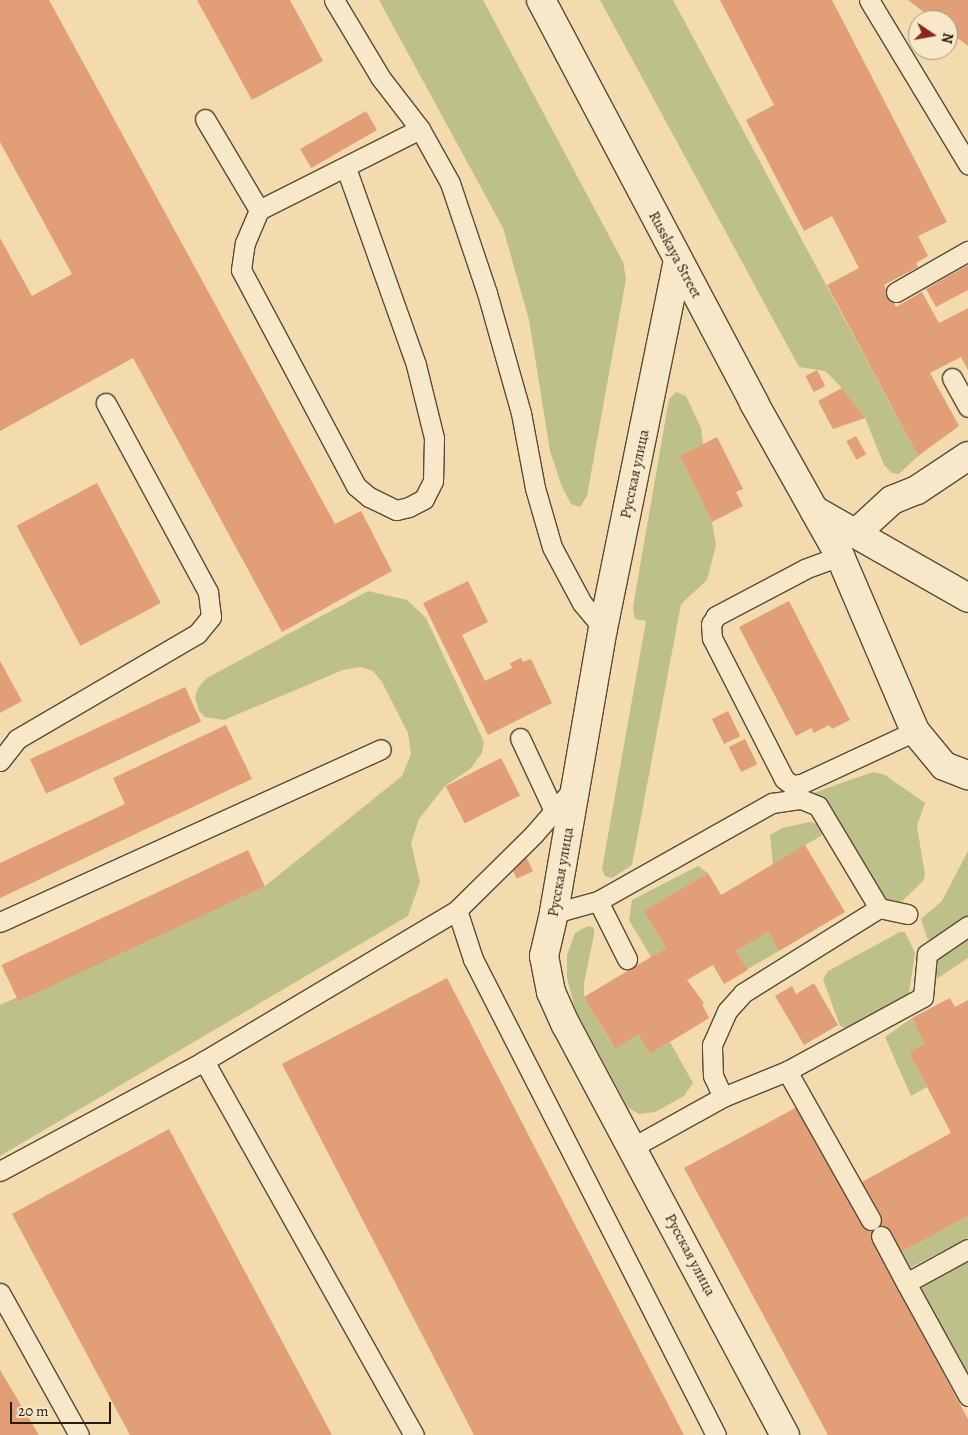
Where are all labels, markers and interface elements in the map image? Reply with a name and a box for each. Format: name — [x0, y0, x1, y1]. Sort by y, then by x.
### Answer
north arrow — [908, 10, 958, 60]
text: N — [937, 31, 958, 45]
street label: Russkaya Street — [645, 208, 705, 302]
street label: Русская улица — [617, 428, 653, 520]
street label: Русская улица — [544, 826, 578, 918]
street label: Русская улица — [661, 1211, 719, 1299]
scale bar — [12, 1392, 114, 1424]
text: 20 m — [18, 1401, 49, 1421]

